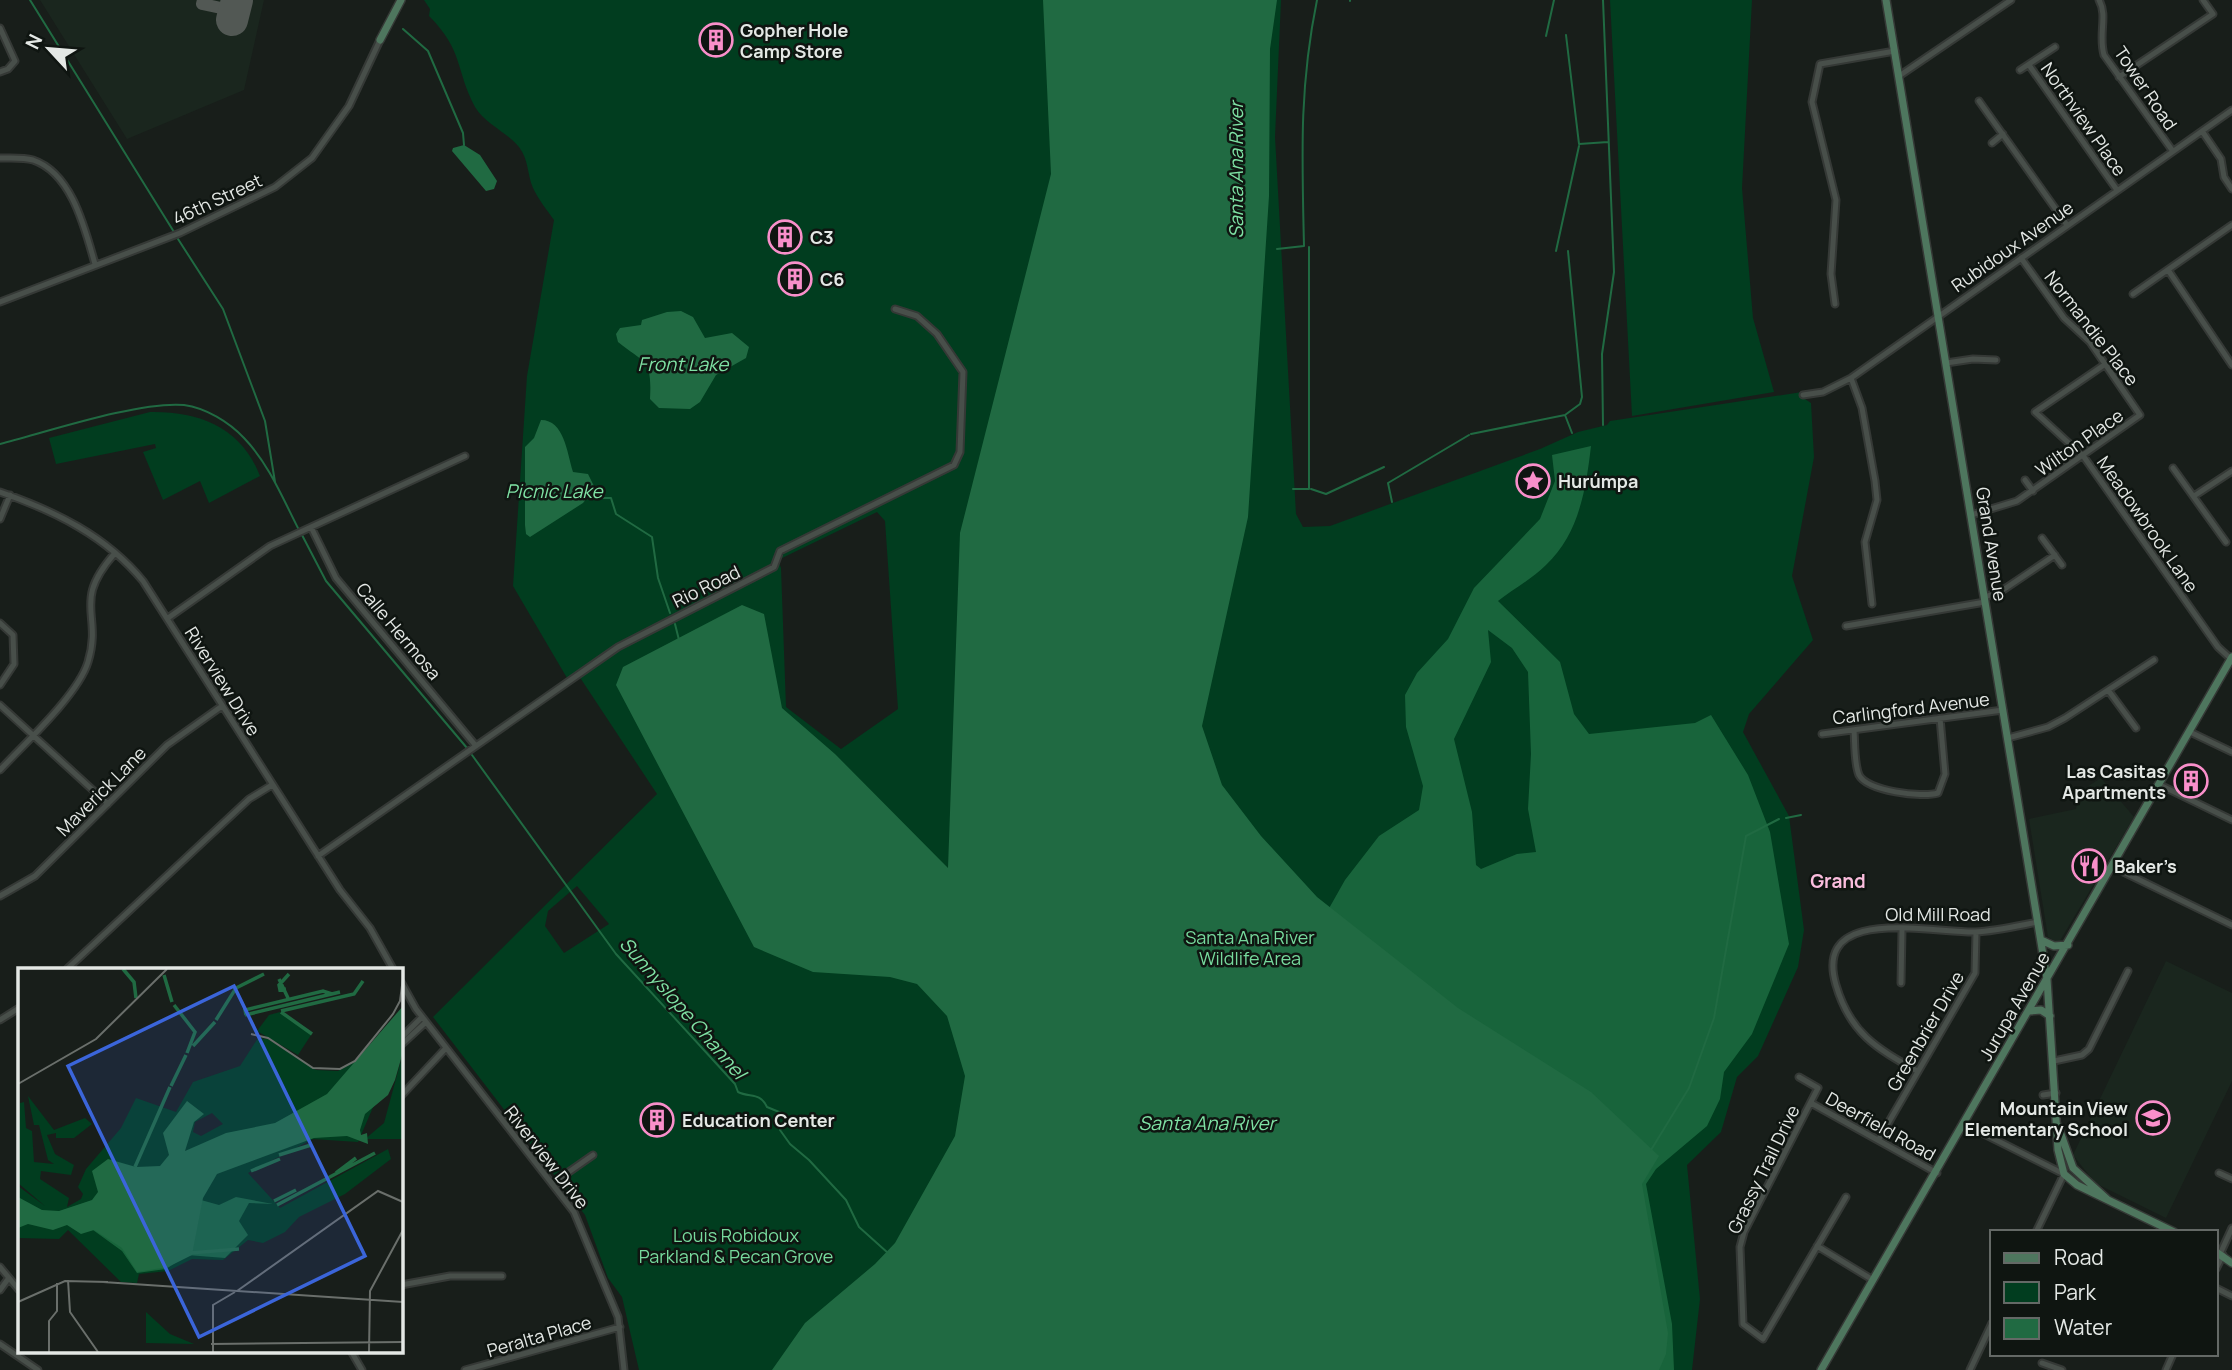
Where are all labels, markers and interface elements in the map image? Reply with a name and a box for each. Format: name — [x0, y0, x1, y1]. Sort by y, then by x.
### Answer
north arrow — [14, 14, 84, 84]
place label: Gopher Hole Camp Store — [740, 18, 848, 63]
building icon: Gopher Hole Camp Store — [697, 21, 735, 59]
text: N — [19, 30, 48, 53]
street label: Tower Road — [2109, 41, 2183, 135]
street label: Northview Place — [2036, 57, 2132, 181]
water label: Santa Ana River — [1223, 99, 1249, 238]
street label: 46th Street — [168, 168, 266, 230]
street label: Rubidoux Avenue — [1946, 195, 2078, 297]
building icon: C3 — [766, 218, 804, 256]
place label: C3 — [810, 225, 834, 249]
building icon: C6 — [776, 260, 814, 298]
street label: Normandie Place — [2040, 266, 2144, 390]
place label: C6 — [820, 267, 844, 291]
water label: Front Lake — [638, 351, 730, 377]
street label: Wilton Place — [2030, 403, 2128, 481]
street label: Meadowbrook Lane — [2092, 451, 2204, 597]
place icon: Hurúmpa — [1514, 462, 1552, 500]
place label: Hurúmpa — [1558, 469, 1638, 493]
water label: Picnic Lake — [505, 478, 604, 504]
street label: Grand Avenue — [1971, 485, 2013, 603]
street label: Rio Road — [668, 559, 744, 613]
street label: Calle Hermosa — [351, 577, 447, 685]
street label: Riverview Drive — [180, 622, 266, 740]
street label: Carlingford Avenue — [1831, 686, 1991, 730]
street label: Maverick Lane — [51, 741, 151, 841]
place label: Las Casitas Apartments — [2062, 759, 2166, 804]
building icon: Las Casitas Apartments — [2172, 762, 2210, 800]
restaurant icon: Baker’s — [2070, 847, 2108, 885]
place label: Baker’s — [2114, 854, 2177, 878]
district label: Grand — [1810, 868, 1866, 894]
street label: Old Mill Road — [1885, 902, 1991, 926]
park label: Santa Ana River Wildlife Area — [1185, 925, 1315, 970]
water label: Sunnyslope Channel — [614, 931, 754, 1087]
street label: Jurupa Avenue — [1973, 947, 2055, 1065]
street label: Greenbrier Drive — [1881, 967, 1969, 1095]
inset map — [18, 968, 402, 1352]
street label: Deerfield Road — [1822, 1086, 1940, 1166]
place label: Mountain View Elementary School — [1965, 1096, 2129, 1141]
school or university icon: Mountain View Elementary School — [2134, 1099, 2172, 1137]
street label: Riverview Drive — [499, 1101, 595, 1213]
building icon: Education Center — [638, 1101, 676, 1139]
street label: Grassy Trail Drive — [1721, 1101, 1805, 1237]
place label: Education Center — [682, 1108, 835, 1132]
water label: Santa Ana River — [1139, 1110, 1278, 1136]
park label: Louis Robidoux Parkland & Pecan Grove — [639, 1223, 833, 1268]
legend — [1990, 1230, 2218, 1356]
text: Road — [2054, 1243, 2104, 1271]
text: Park — [2054, 1278, 2096, 1306]
street label: Peralta Place — [484, 1310, 594, 1362]
text: Water — [2054, 1313, 2113, 1341]

